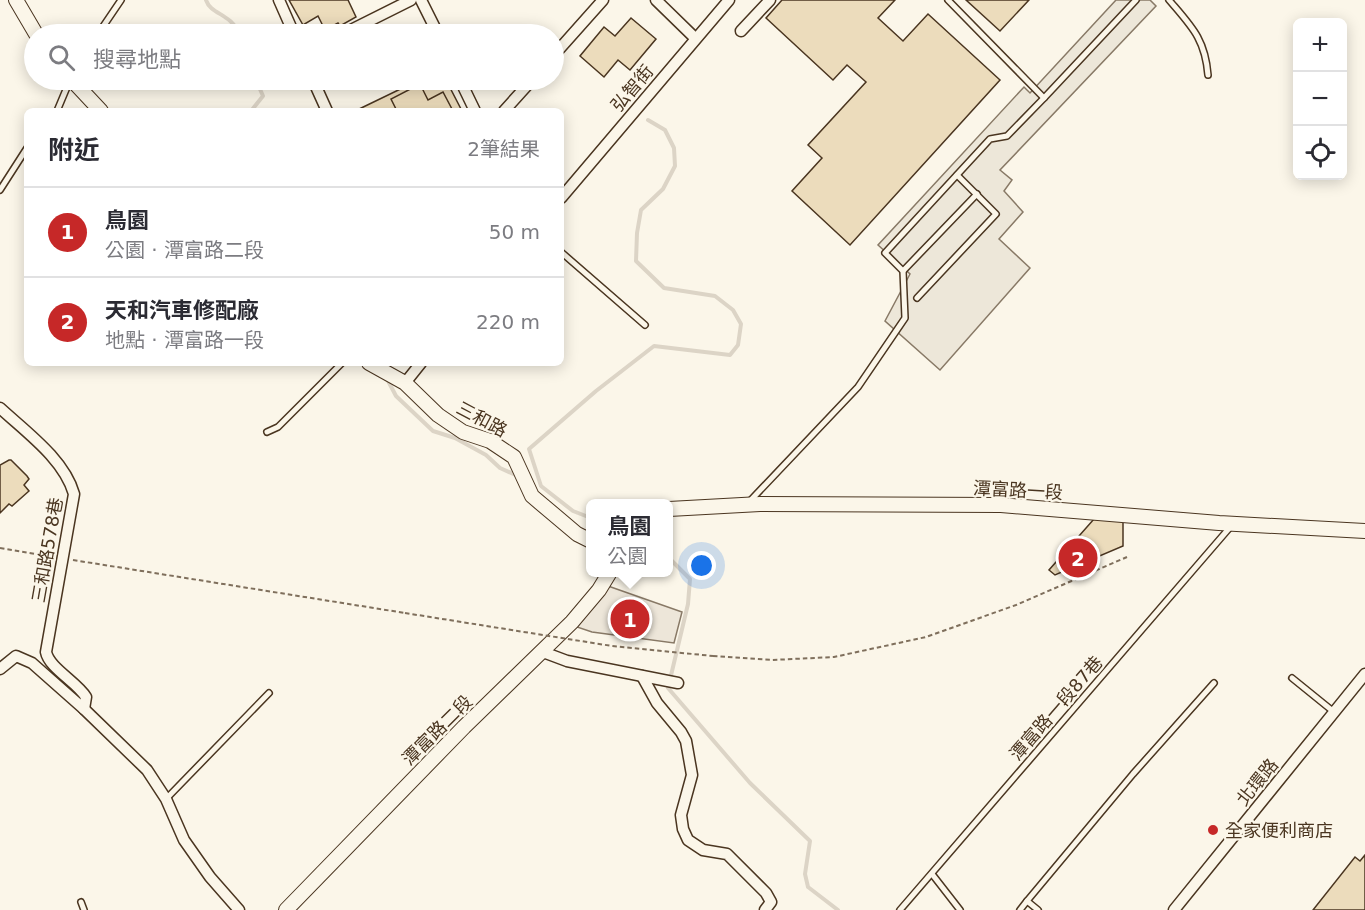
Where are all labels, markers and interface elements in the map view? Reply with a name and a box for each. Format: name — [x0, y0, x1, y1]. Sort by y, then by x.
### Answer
map controls — [1293, 18, 1347, 180]
button: + — [1293, 18, 1347, 72]
search box — [24, 24, 564, 90]
icon: search — [45, 41, 78, 74]
text: 搜尋地點 — [93, 47, 181, 72]
street label: 弘智街 — [607, 61, 657, 115]
button: − — [1293, 72, 1347, 126]
button: locate — [1293, 126, 1347, 180]
text: 附近 — [48, 135, 100, 165]
text: 2筆結果 — [467, 137, 540, 161]
text: 鳥園 — [105, 208, 149, 233]
text: 1 — [61, 220, 74, 244]
text: 50 m — [489, 220, 540, 244]
text: 公園 · 潭富路二段 — [105, 238, 264, 262]
text: 天和汽車修配廠 — [105, 298, 259, 323]
text: 2 — [61, 310, 74, 334]
text: 220 m — [476, 310, 540, 334]
text: 地點 · 潭富路一段 — [105, 328, 264, 352]
street label: 三和路 — [453, 397, 511, 441]
street label: 潭富路一段 — [973, 477, 1063, 503]
street label: 三和路578巷 — [27, 496, 67, 604]
popup — [586, 499, 673, 577]
text: 鳥園 — [607, 514, 652, 539]
pin: 2 — [1058, 536, 1098, 580]
text: 公園 — [607, 544, 647, 568]
your location — [687, 551, 716, 580]
pin: 1 — [610, 596, 650, 642]
street label: 潭富路一段87巷 — [1005, 652, 1107, 764]
street label: 潭富路二段 — [398, 691, 476, 769]
street label: 北環路 — [1232, 754, 1282, 810]
place label: 全家便利商店 — [1225, 820, 1333, 841]
marker: 全家便利商店 — [1206, 823, 1220, 837]

